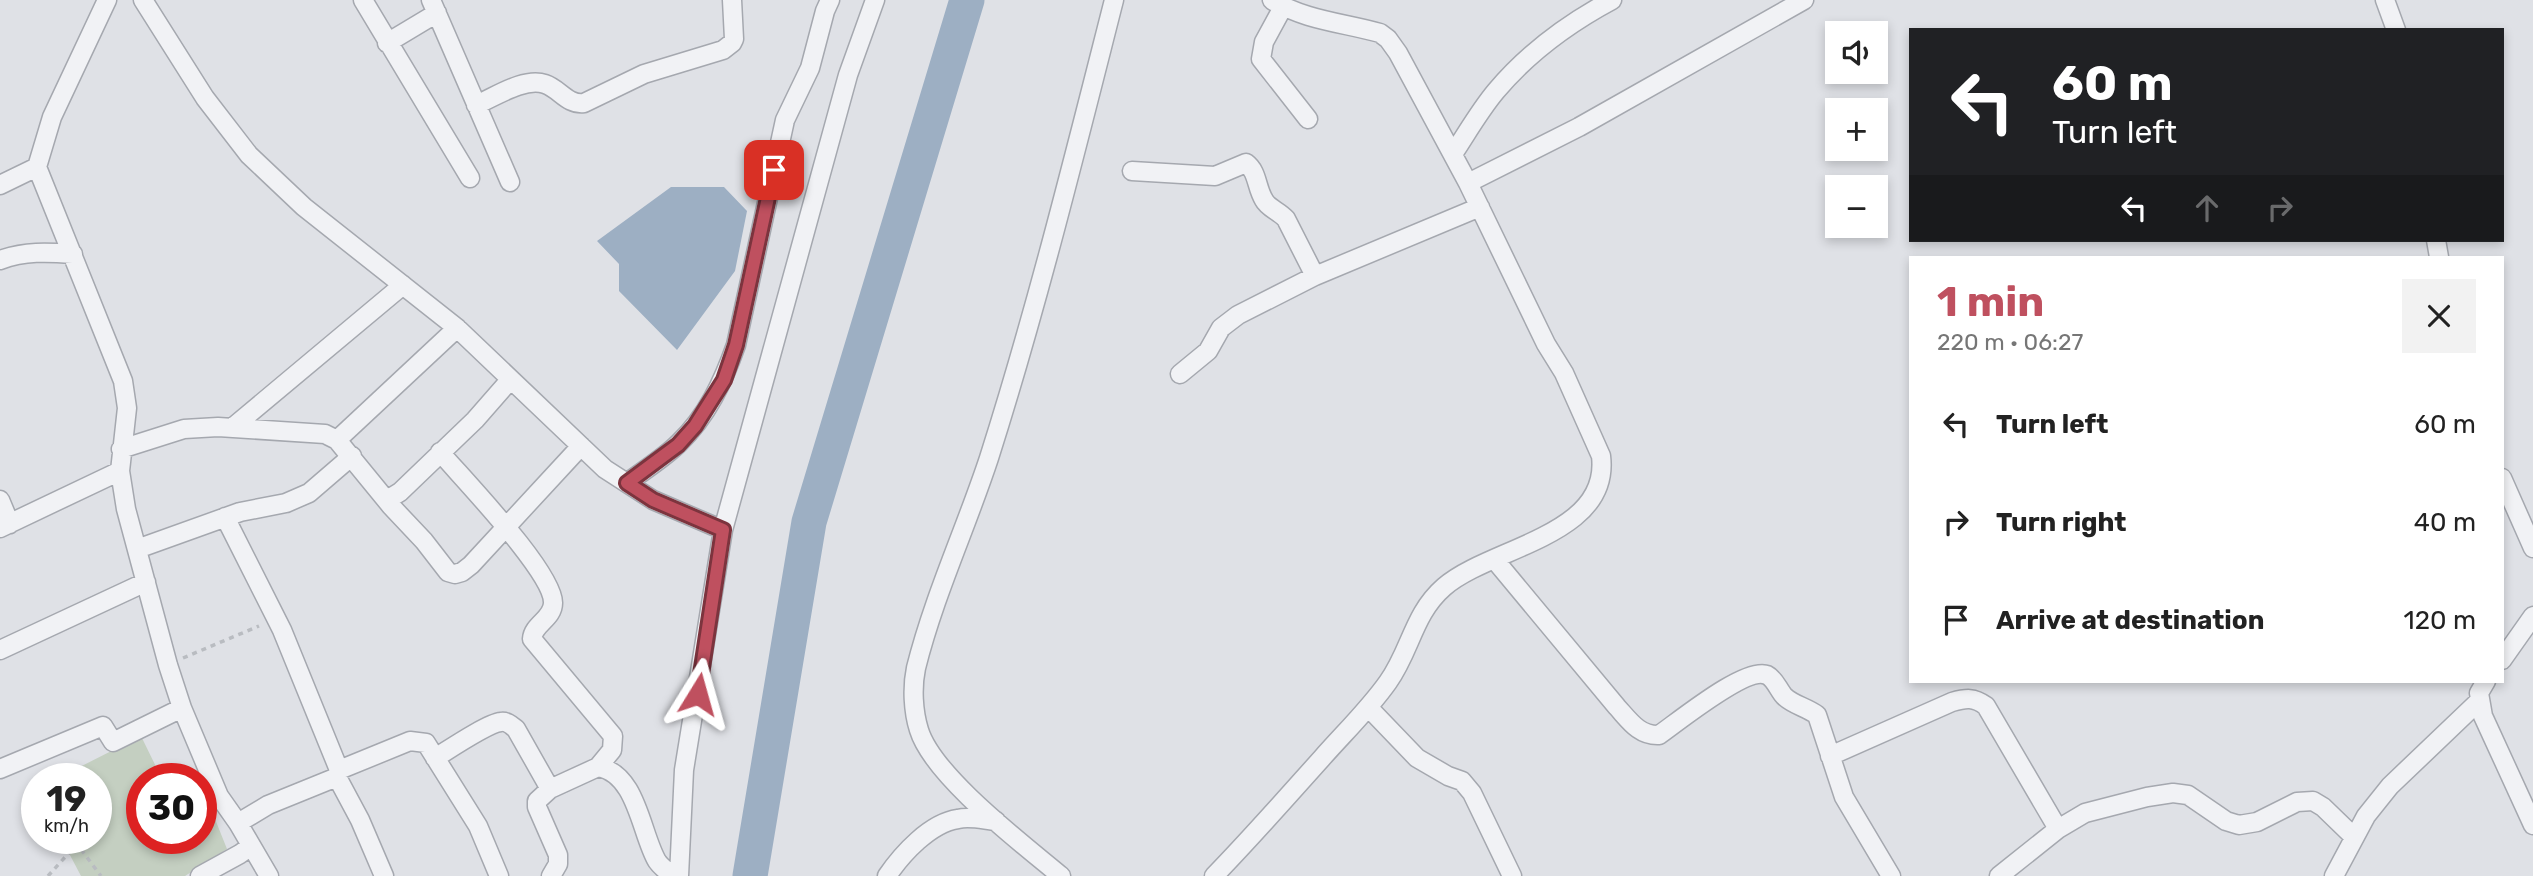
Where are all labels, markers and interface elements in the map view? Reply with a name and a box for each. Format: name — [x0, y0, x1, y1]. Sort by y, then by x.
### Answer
map controls — [1825, 21, 1888, 238]
button: sound — [1825, 21, 1888, 84]
text: 60 m — [2052, 54, 2173, 112]
icon: left — [1937, 56, 2028, 147]
button: + — [1825, 98, 1888, 161]
text: Turn left — [2052, 113, 2177, 151]
pin — [744, 140, 804, 200]
icon: arrive — [755, 151, 793, 189]
button: − — [1825, 175, 1888, 238]
icon: left — [2115, 189, 2153, 227]
icon: ahead — [2188, 189, 2226, 227]
icon: right — [2261, 189, 2299, 227]
text: 1 min — [1937, 277, 2044, 327]
button: close — [2402, 279, 2476, 353]
text: 220 m · 06:27 — [1937, 328, 2083, 356]
icon: left — [1937, 405, 1975, 443]
text: Turn left — [1996, 409, 2108, 440]
text: 60 m — [2414, 409, 2476, 440]
icon: right — [1937, 503, 1975, 541]
text: Turn right — [1996, 507, 2126, 538]
text: 40 m — [2414, 507, 2476, 538]
icon: arrive — [1937, 601, 1975, 639]
text: Arrive at destination — [1996, 605, 2264, 636]
text: 120 m — [2404, 605, 2476, 636]
position arrow — [661, 657, 735, 731]
speed limit sign: 30 — [126, 763, 217, 854]
text: 19 — [47, 778, 86, 820]
text: km/h — [44, 815, 89, 837]

